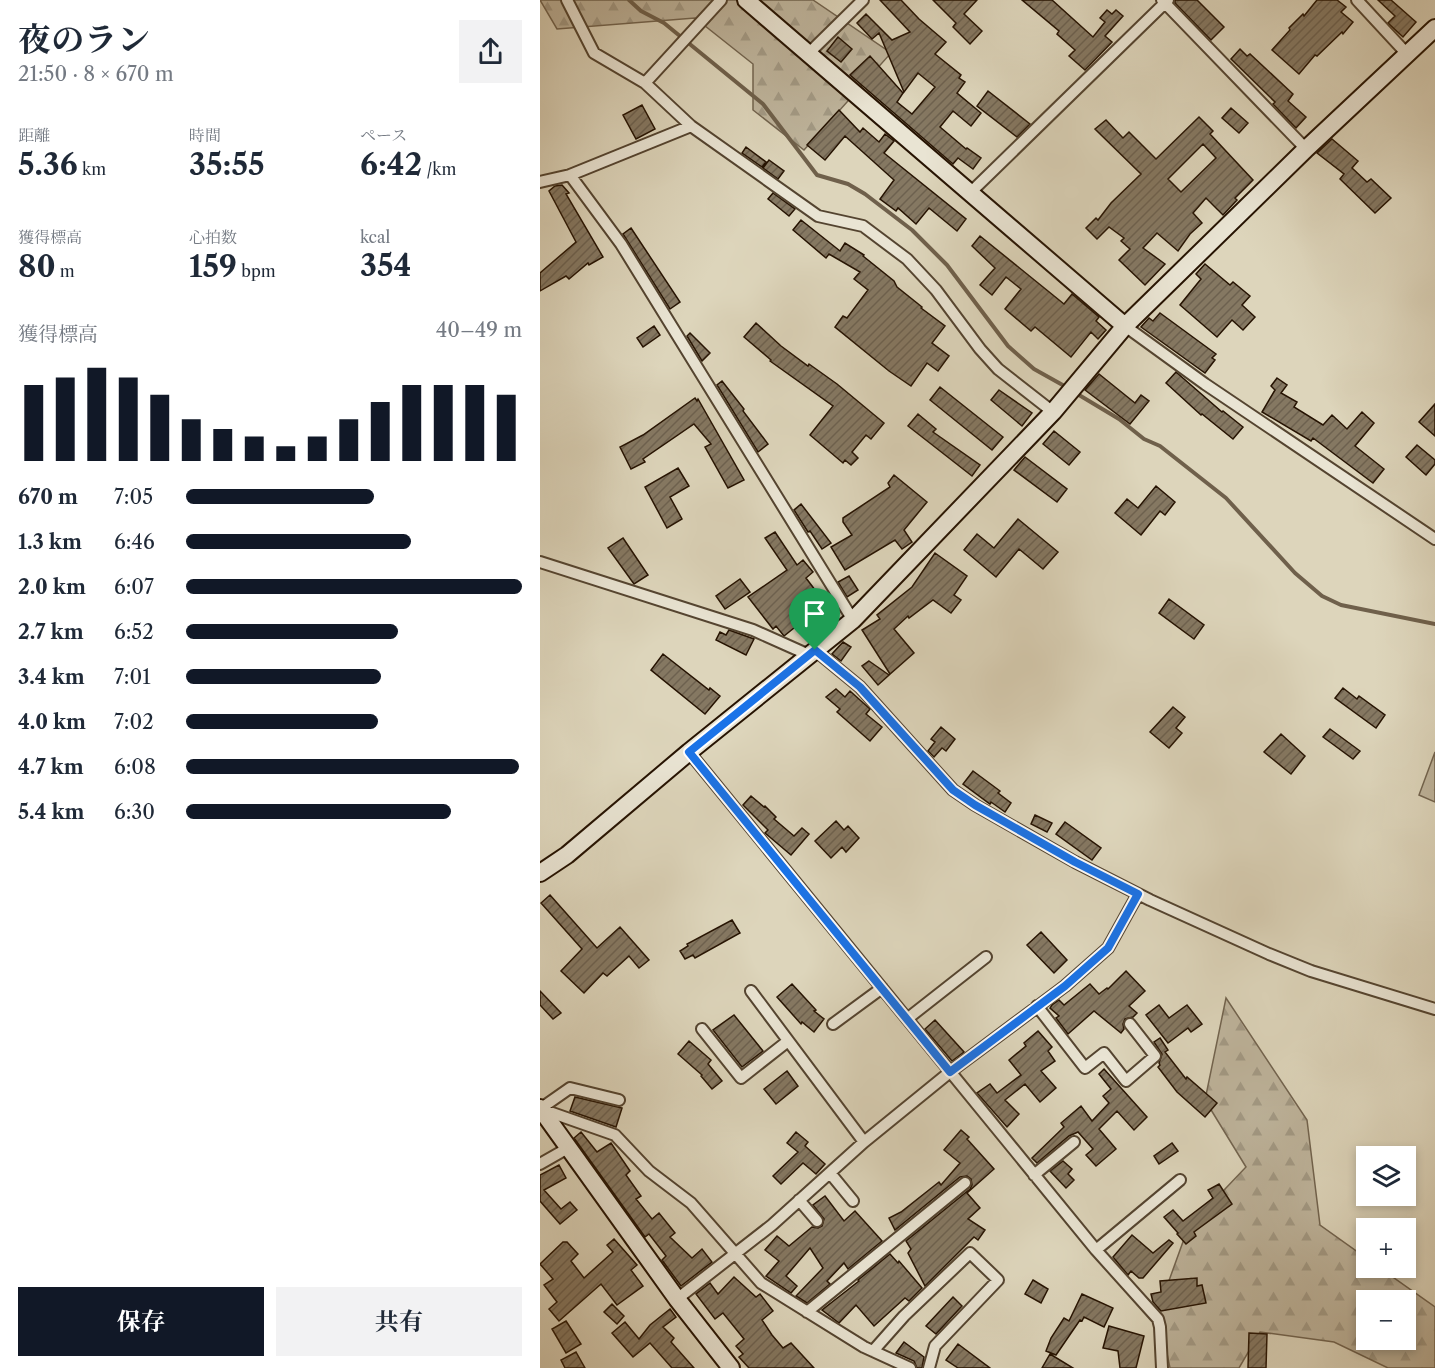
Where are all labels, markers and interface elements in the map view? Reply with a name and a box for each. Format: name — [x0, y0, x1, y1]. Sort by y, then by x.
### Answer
text: 夜のラン — [18, 19, 150, 60]
button: share — [459, 20, 522, 83]
text: 21:50 · 8 × 670 m — [18, 62, 174, 86]
text: 距離 — [18, 125, 50, 145]
text: 時間 — [189, 125, 221, 145]
text: ペース — [360, 125, 407, 145]
text: 5.36 — [18, 146, 78, 183]
text: 35:55 — [189, 146, 265, 183]
text: 6:42 — [360, 146, 422, 183]
text: km — [78, 159, 106, 179]
text: /km — [422, 159, 457, 179]
text: 獲得標高 — [18, 227, 82, 247]
text: 心拍数 — [189, 227, 237, 247]
text: kcal — [360, 227, 390, 247]
text: 354 — [360, 247, 411, 284]
text: 80 — [18, 248, 56, 285]
text: 159 — [189, 248, 237, 285]
text: m — [56, 261, 75, 281]
text: bpm — [237, 261, 276, 281]
text: 40–49 m — [436, 318, 522, 342]
text: 獲得標高 — [18, 322, 98, 346]
text: 670 m — [18, 485, 78, 509]
text: 7:05 — [114, 485, 153, 509]
text: 1.3 km — [18, 530, 82, 554]
text: 6:46 — [114, 530, 155, 554]
text: 2.0 km — [18, 575, 86, 599]
text: 6:07 — [114, 575, 154, 599]
pin — [789, 588, 840, 650]
icon: arrive — [798, 597, 831, 630]
text: 2.7 km — [18, 620, 84, 644]
text: 6:52 — [114, 620, 154, 644]
text: 3.4 km — [18, 665, 85, 689]
text: 7:01 — [114, 665, 151, 689]
text: 4.0 km — [18, 710, 86, 734]
text: 7:02 — [114, 710, 154, 734]
text: 4.7 km — [18, 755, 84, 779]
text: 6:08 — [114, 755, 156, 779]
text: 5.4 km — [18, 800, 85, 824]
text: 6:30 — [114, 800, 155, 824]
map controls — [1356, 1146, 1416, 1350]
button: layers — [1356, 1146, 1416, 1206]
button: + — [1356, 1218, 1416, 1278]
button: 保存 — [18, 1287, 264, 1356]
button: 共有 — [276, 1287, 522, 1356]
button: − — [1356, 1290, 1416, 1350]

